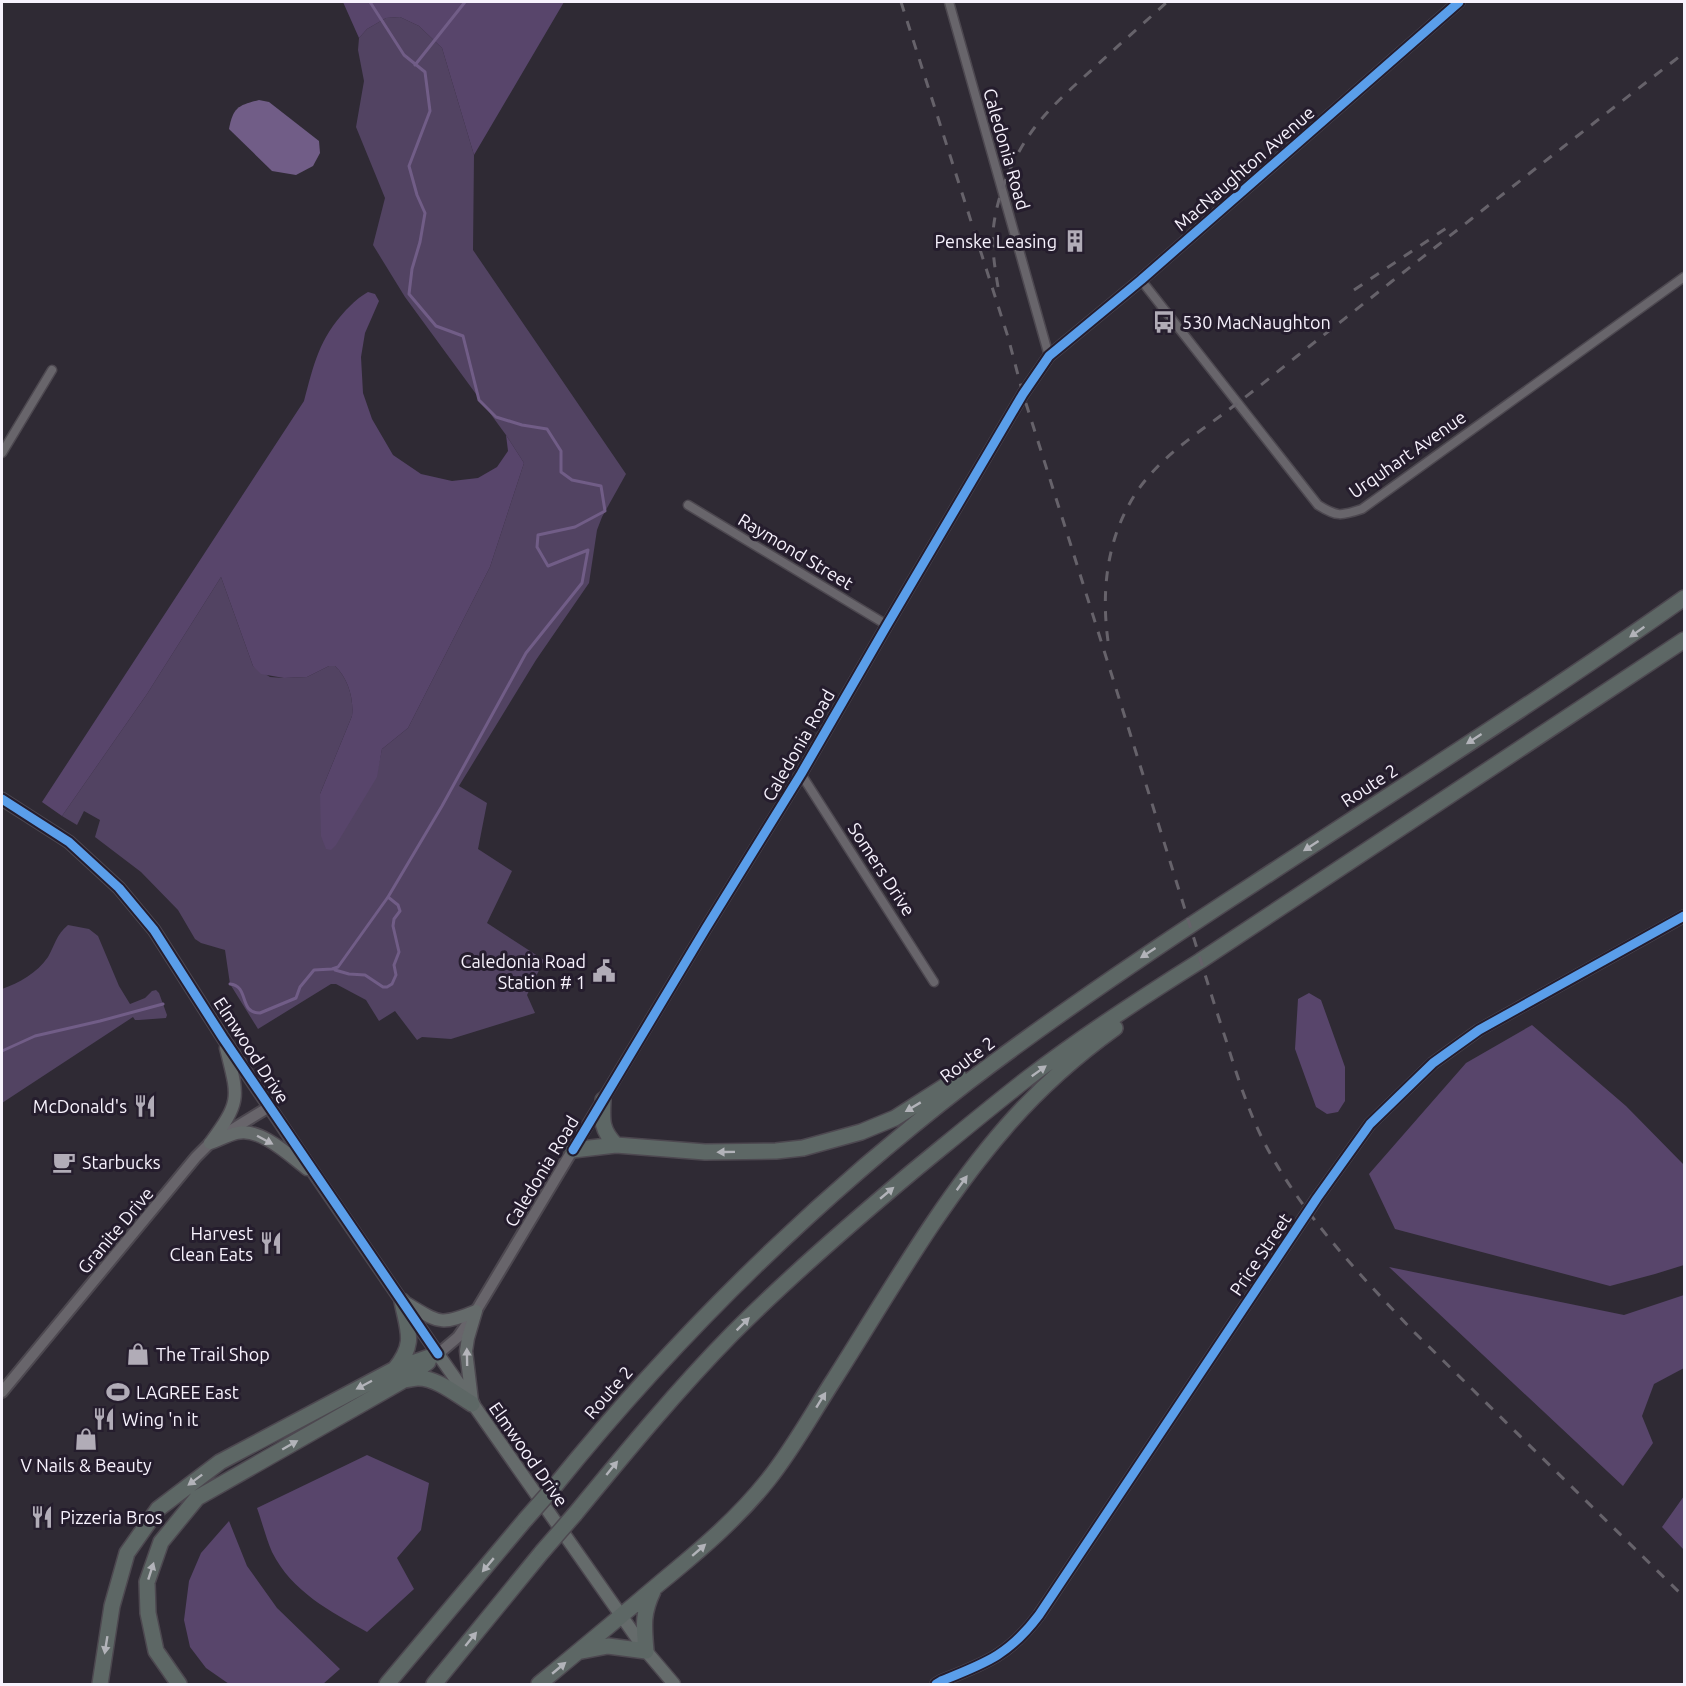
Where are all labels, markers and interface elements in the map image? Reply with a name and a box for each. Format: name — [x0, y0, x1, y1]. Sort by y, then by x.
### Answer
street label: Caledonia Road — [980, 86, 1034, 212]
street label: MacNaughton Avenue — [1170, 102, 1318, 234]
building icon: Penske Leasing — [1062, 228, 1088, 254]
place label: Penske Leasing — [935, 231, 1057, 251]
bus stop icon: 530 MacNaughton — [1151, 309, 1177, 335]
place label: 530 MacNaughton — [1182, 312, 1331, 332]
street label: Urquhart Avenue — [1345, 406, 1469, 502]
street label: Raymond Street — [735, 509, 857, 593]
one-way arrow — [1629, 626, 1645, 638]
street label: Caledonia Road — [758, 686, 838, 804]
one-way arrow — [1466, 734, 1482, 745]
street label: Route 2 — [1337, 759, 1401, 811]
street label: Somers Drive — [845, 819, 919, 919]
one-way arrow — [1303, 840, 1319, 851]
one-way arrow — [1140, 947, 1156, 958]
place label: Caledonia Road Station # 1 — [460, 951, 586, 992]
public building icon: Caledonia Road Station # 1 — [591, 958, 617, 984]
street label: Elmwood Drive — [210, 993, 294, 1107]
street label: Route 2 — [936, 1032, 998, 1086]
one-way arrow — [1031, 1065, 1046, 1077]
restaurant icon: McDonald's — [132, 1093, 158, 1119]
place label: McDonald's — [33, 1096, 127, 1116]
one-way arrow — [905, 1102, 921, 1113]
street label: Caledonia Road — [500, 1112, 582, 1230]
one-way arrow — [257, 1135, 274, 1145]
one-way arrow — [716, 1147, 735, 1157]
cafe icon: Starbucks — [51, 1149, 77, 1175]
place label: Starbucks — [82, 1152, 161, 1172]
one-way arrow — [955, 1176, 967, 1191]
street label: Granite Drive — [73, 1183, 157, 1277]
one-way arrow — [879, 1187, 894, 1200]
street label: Price Street — [1225, 1209, 1295, 1299]
place label: Harvest Clean Eats — [169, 1223, 253, 1264]
restaurant icon: Harvest Clean Eats — [258, 1230, 284, 1256]
one-way arrow — [735, 1317, 749, 1331]
shop icon: The Trail Shop — [125, 1341, 151, 1367]
place label: The Trail Shop — [156, 1344, 270, 1364]
one-way arrow — [462, 1347, 472, 1366]
street label: Route 2 — [580, 1362, 636, 1422]
sports icon: LAGREE East — [105, 1379, 131, 1405]
one-way arrow — [356, 1380, 373, 1390]
place label: LAGREE East — [136, 1382, 239, 1402]
one-way arrow — [816, 1392, 827, 1408]
street label: Elmwood Drive — [486, 1398, 572, 1510]
restaurant icon: Wing 'n it — [91, 1406, 117, 1432]
place label: Wing 'n it — [122, 1409, 198, 1429]
shop icon: V Nails & Beauty — [73, 1426, 99, 1452]
one-way arrow — [282, 1440, 299, 1450]
place label: V Nails & Beauty — [20, 1455, 152, 1475]
one-way arrow — [605, 1461, 618, 1476]
one-way arrow — [187, 1474, 202, 1486]
restaurant icon: Pizzeria Bros — [29, 1504, 55, 1530]
place label: Pizzeria Bros — [60, 1507, 163, 1527]
one-way arrow — [691, 1544, 706, 1557]
one-way arrow — [481, 1557, 494, 1573]
one-way arrow — [147, 1562, 156, 1580]
one-way arrow — [464, 1631, 477, 1647]
one-way arrow — [101, 1635, 110, 1654]
one-way arrow — [551, 1662, 566, 1675]

